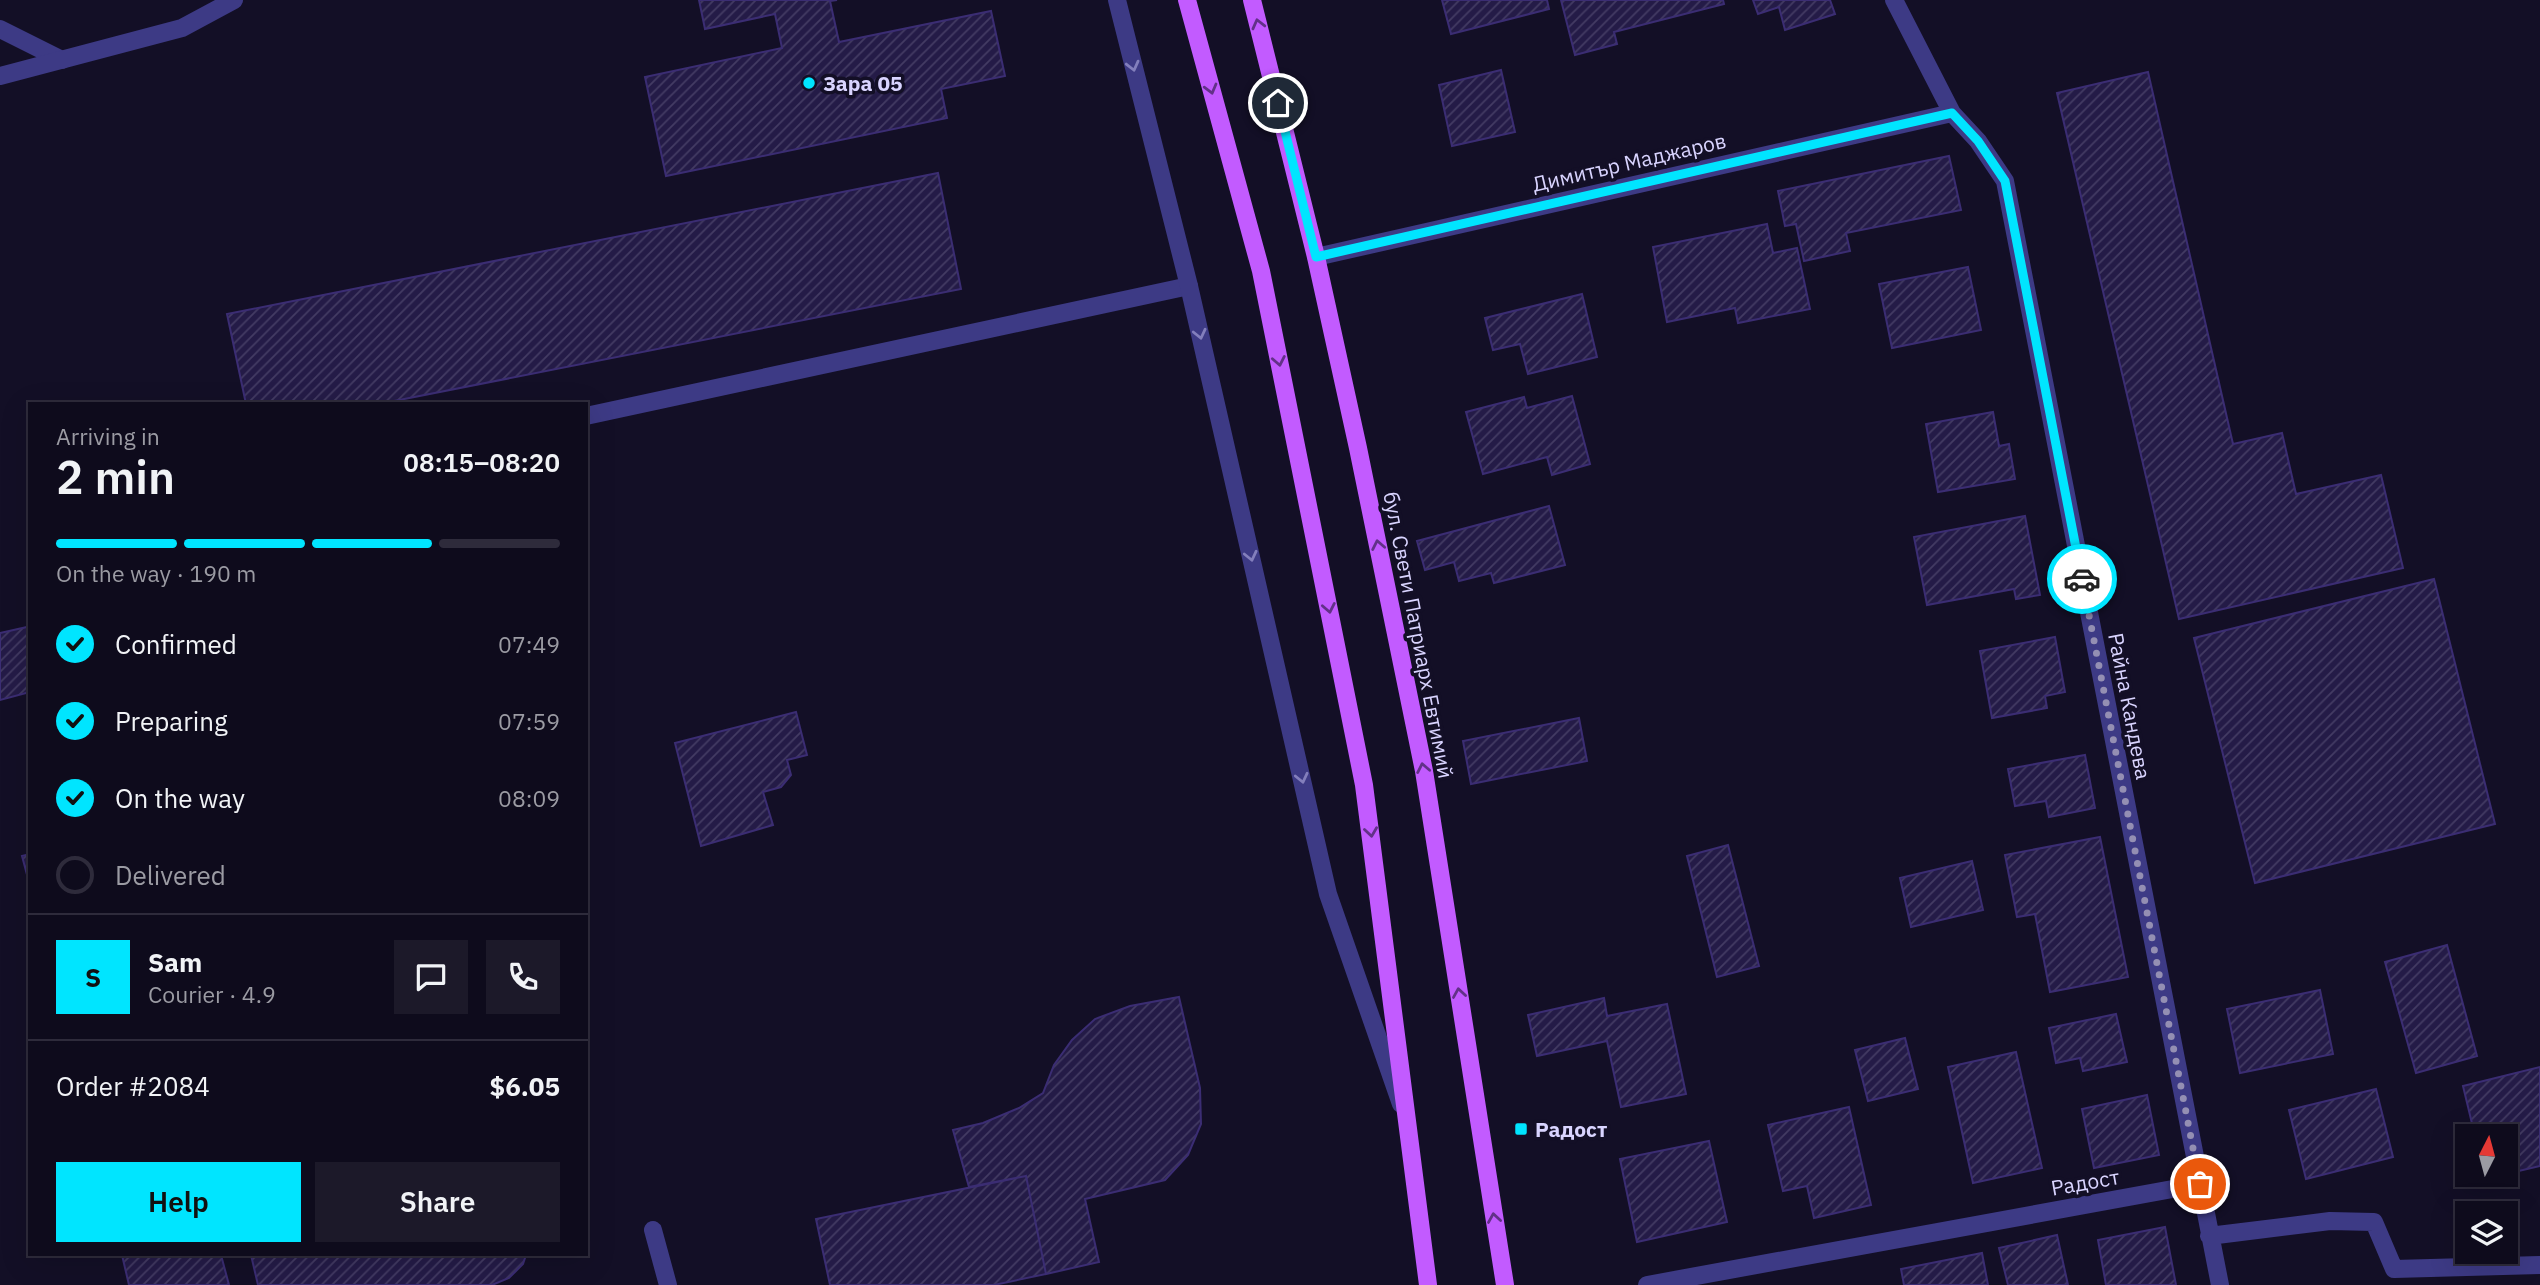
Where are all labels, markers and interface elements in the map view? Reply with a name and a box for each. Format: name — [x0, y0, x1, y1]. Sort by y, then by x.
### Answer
one-way arrow — [1252, 18, 1266, 30]
one-way arrow — [1125, 60, 1139, 72]
place label: Зара 05 — [823, 69, 903, 97]
pin — [1248, 73, 1308, 133]
marker: Зара 05 — [801, 75, 817, 91]
one-way arrow — [1203, 83, 1218, 95]
icon: home — [1259, 84, 1297, 122]
street label: Димитър Маджаров — [1529, 126, 1729, 198]
one-way arrow — [1192, 328, 1206, 340]
one-way arrow — [1271, 355, 1286, 367]
text: Arriving in — [56, 421, 160, 451]
text: 08:15–08:20 — [403, 445, 560, 479]
text: 2 min — [56, 447, 175, 507]
street label: бул. Свети Патриарх Евтимий — [1377, 489, 1461, 781]
one-way arrow — [1371, 539, 1386, 551]
courier — [2047, 544, 2117, 614]
one-way arrow — [1243, 550, 1257, 562]
text: On the way · 190 m — [56, 558, 256, 588]
icon: car — [2063, 560, 2101, 598]
one-way arrow — [1320, 602, 1335, 614]
icon: check — [56, 625, 94, 663]
text: Confirmed — [115, 627, 237, 661]
text: 07:49 — [498, 629, 560, 659]
street label: Райна Кандева — [2102, 630, 2158, 782]
icon: check — [56, 702, 94, 740]
text: Preparing — [115, 704, 228, 738]
text: 07:59 — [498, 706, 560, 736]
one-way arrow — [1416, 762, 1431, 774]
one-way arrow — [1293, 772, 1308, 784]
icon: check — [56, 779, 94, 817]
text: On the way — [115, 781, 245, 815]
text: 08:09 — [498, 783, 560, 813]
one-way arrow — [1363, 826, 1378, 838]
text: Delivered — [115, 858, 226, 892]
button: chat — [394, 940, 468, 1014]
button: phone — [486, 940, 560, 1014]
text: Sam — [148, 945, 202, 979]
text: S — [85, 960, 101, 994]
text: Courier · 4.9 — [148, 979, 276, 1009]
one-way arrow — [1452, 987, 1467, 999]
text: Order #2084 — [56, 1069, 210, 1103]
text: $6.05 — [490, 1069, 560, 1103]
place label: Радост — [1535, 1115, 1607, 1143]
marker: Радост — [1513, 1121, 1529, 1137]
north arrow — [2455, 1124, 2518, 1186]
map controls — [2455, 1124, 2518, 1264]
pin — [2170, 1154, 2230, 1214]
button: Help — [56, 1162, 301, 1242]
button: Share — [315, 1162, 560, 1242]
street label: Радост — [2049, 1162, 2122, 1202]
icon: bag — [2181, 1165, 2219, 1203]
button: layers — [2455, 1201, 2518, 1264]
one-way arrow — [1487, 1212, 1502, 1223]

